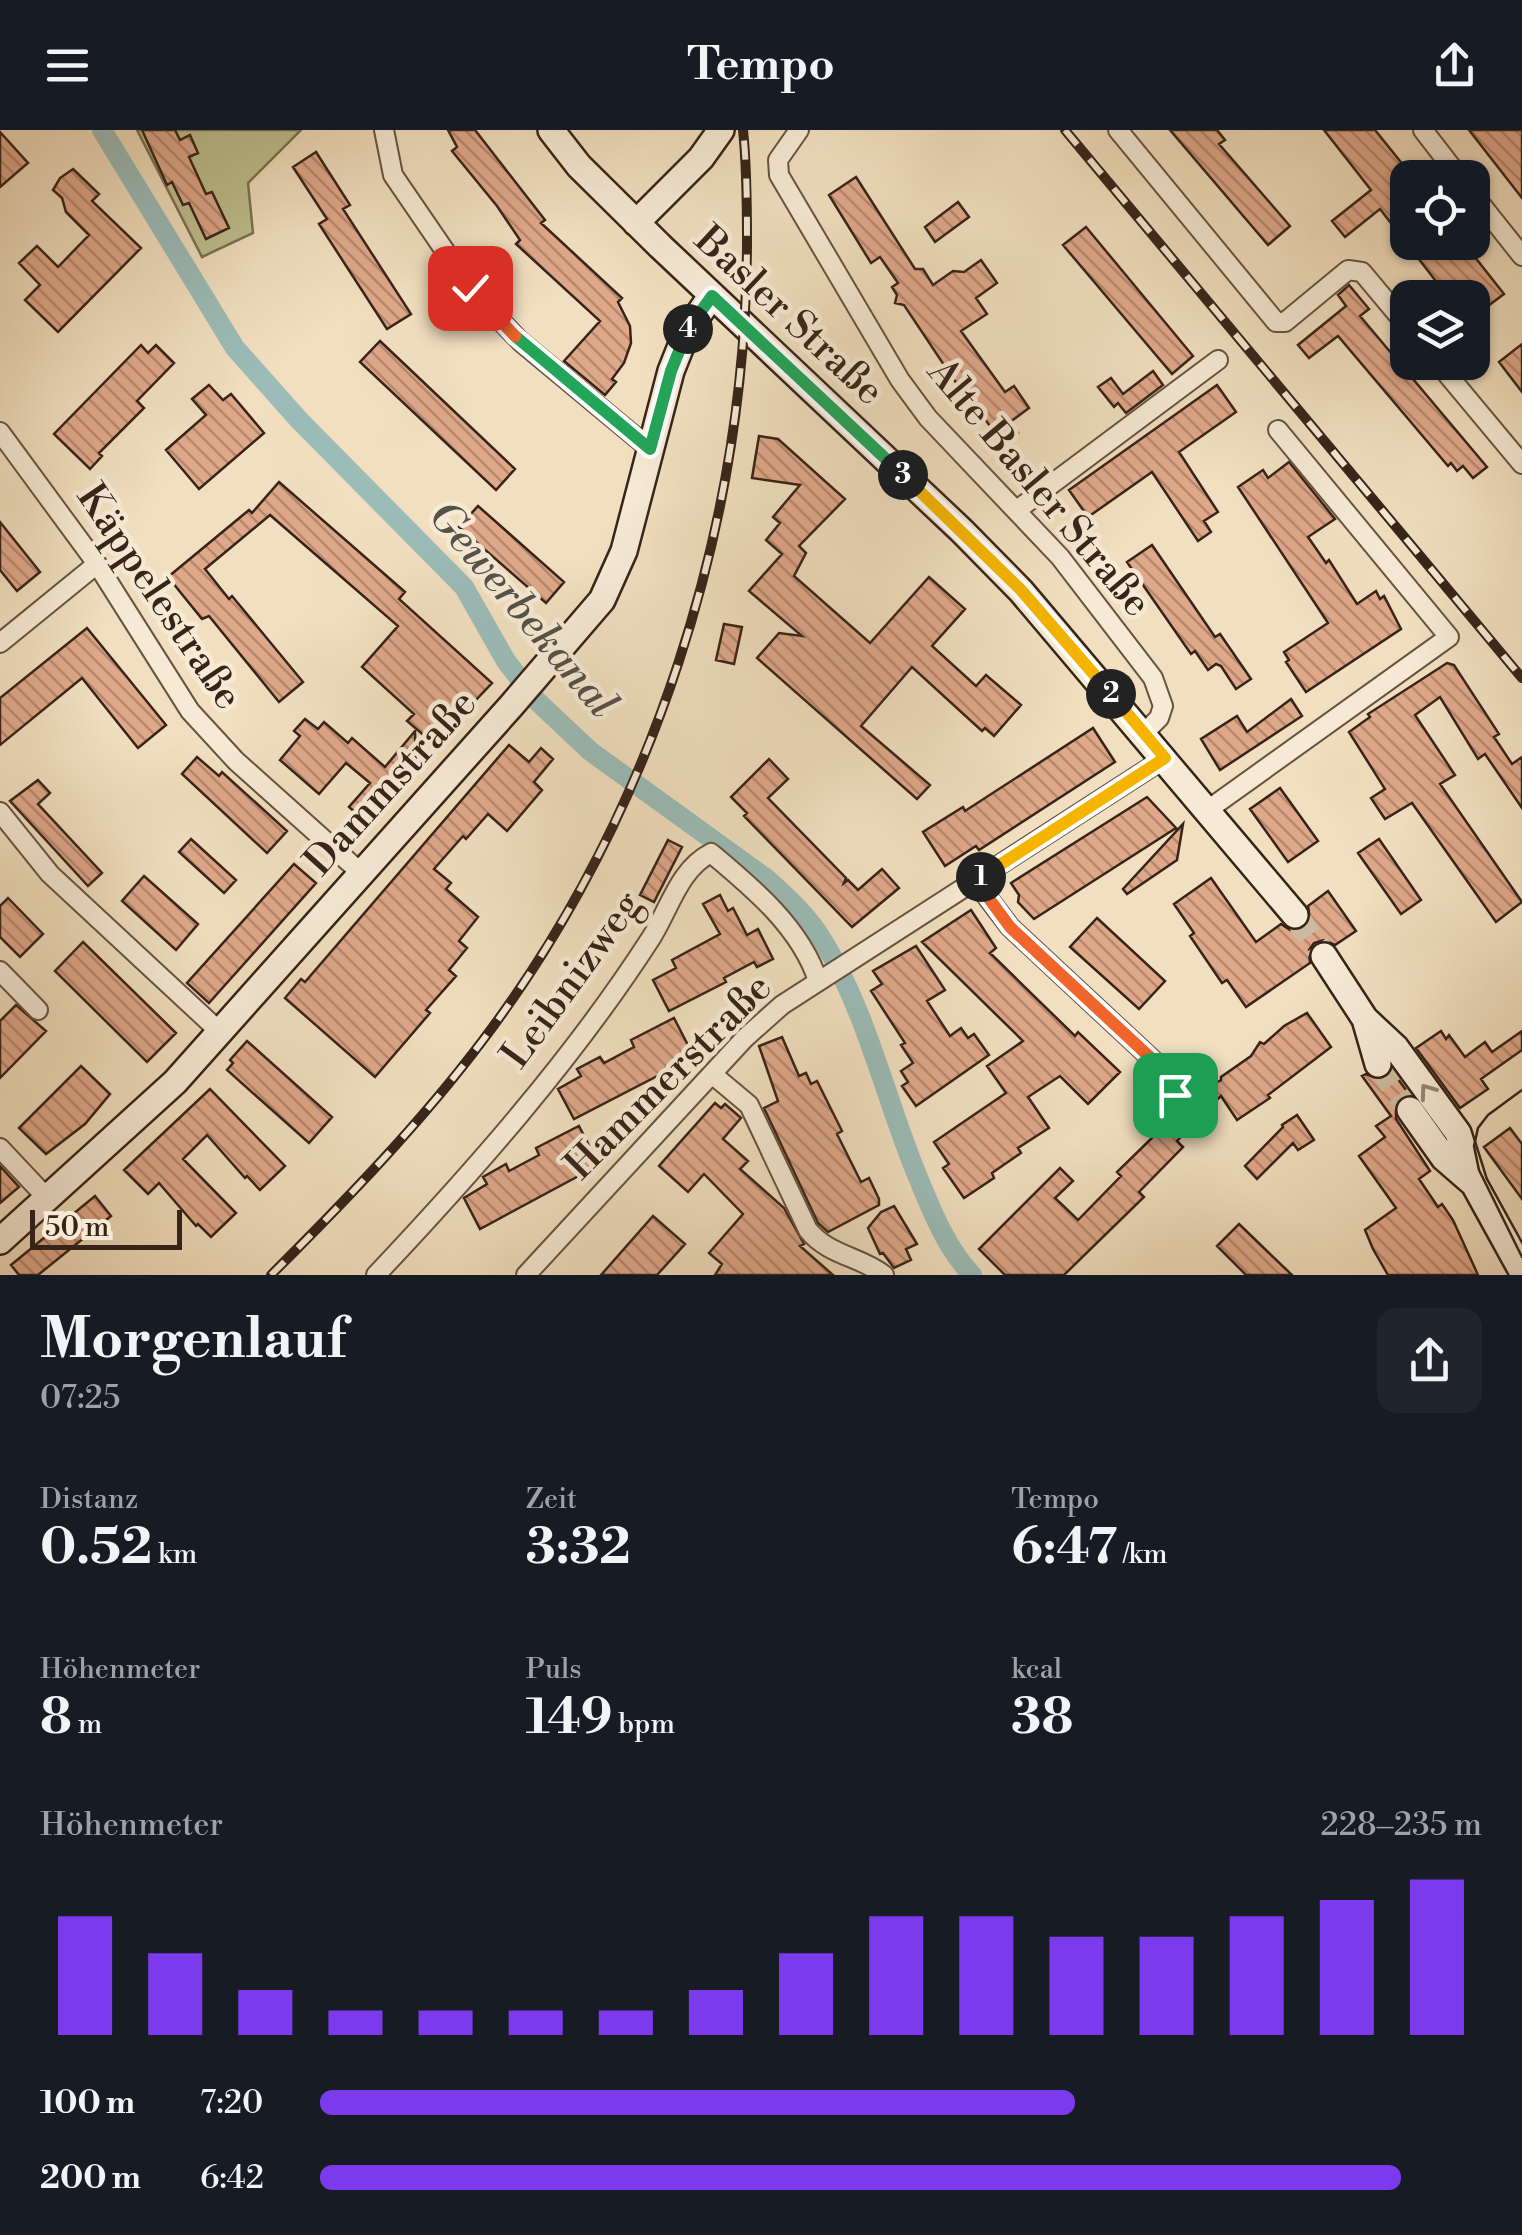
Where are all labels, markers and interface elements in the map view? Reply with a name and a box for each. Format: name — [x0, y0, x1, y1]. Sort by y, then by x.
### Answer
text: Tempo — [687, 37, 835, 94]
icon: menu — [40, 38, 95, 93]
icon: share — [1427, 38, 1482, 93]
map controls — [1390, 160, 1490, 380]
button: locate — [1390, 160, 1490, 260]
street label: Basler Straße — [683, 215, 894, 416]
pin — [428, 246, 513, 331]
icon: check — [443, 261, 498, 316]
button: layers — [1390, 280, 1490, 380]
pin: 4 — [663, 304, 713, 354]
text: 4 — [679, 311, 697, 346]
street label: Alte Basler Straße — [916, 348, 1162, 627]
pin: 3 — [878, 450, 928, 500]
text: 3 — [895, 457, 911, 492]
street label: Käppelestraße — [65, 475, 253, 719]
water label: Gewerbekanal — [416, 491, 628, 730]
pin: 2 — [1086, 669, 1136, 719]
text: 2 — [1102, 676, 1120, 711]
street label: Dammstraße — [294, 680, 488, 886]
pin: 1 — [956, 852, 1006, 902]
text: 1 — [974, 859, 988, 894]
street label: Leibnizweg — [491, 881, 654, 1079]
street label: Hammerstraße — [555, 963, 783, 1191]
pin — [1133, 1053, 1218, 1138]
icon: arrive — [1148, 1068, 1203, 1123]
one-way arrow — [1421, 1084, 1439, 1102]
scale bar — [30, 1205, 182, 1250]
text: 50 m — [45, 1210, 109, 1245]
text: Morgenlauf — [40, 1306, 346, 1375]
button: share — [1377, 1308, 1482, 1413]
text: 07:25 — [40, 1378, 120, 1418]
text: Distanz — [40, 1482, 138, 1517]
text: Zeit — [526, 1482, 577, 1517]
text: Tempo — [1011, 1482, 1099, 1517]
text: 0.52 — [40, 1517, 152, 1579]
text: 3:32 — [526, 1517, 631, 1579]
text: 6:47 — [1011, 1517, 1117, 1579]
text: km — [152, 1537, 197, 1572]
text: /km — [1117, 1537, 1168, 1572]
text: Höhenmeter — [40, 1652, 200, 1687]
text: Puls — [526, 1652, 582, 1687]
text: kcal — [1011, 1652, 1062, 1687]
text: 8 — [40, 1687, 72, 1749]
text: 149 — [526, 1687, 612, 1749]
text: 38 — [1011, 1687, 1073, 1749]
text: m — [72, 1707, 102, 1742]
text: bpm — [612, 1707, 675, 1742]
text: Höhenmeter — [40, 1805, 223, 1845]
text: 228–235 m — [1321, 1805, 1482, 1845]
text: 100 m — [40, 2083, 135, 2123]
text: 7:20 — [200, 2083, 263, 2123]
text: 200 m — [40, 2158, 141, 2198]
text: 6:42 — [200, 2158, 264, 2198]

